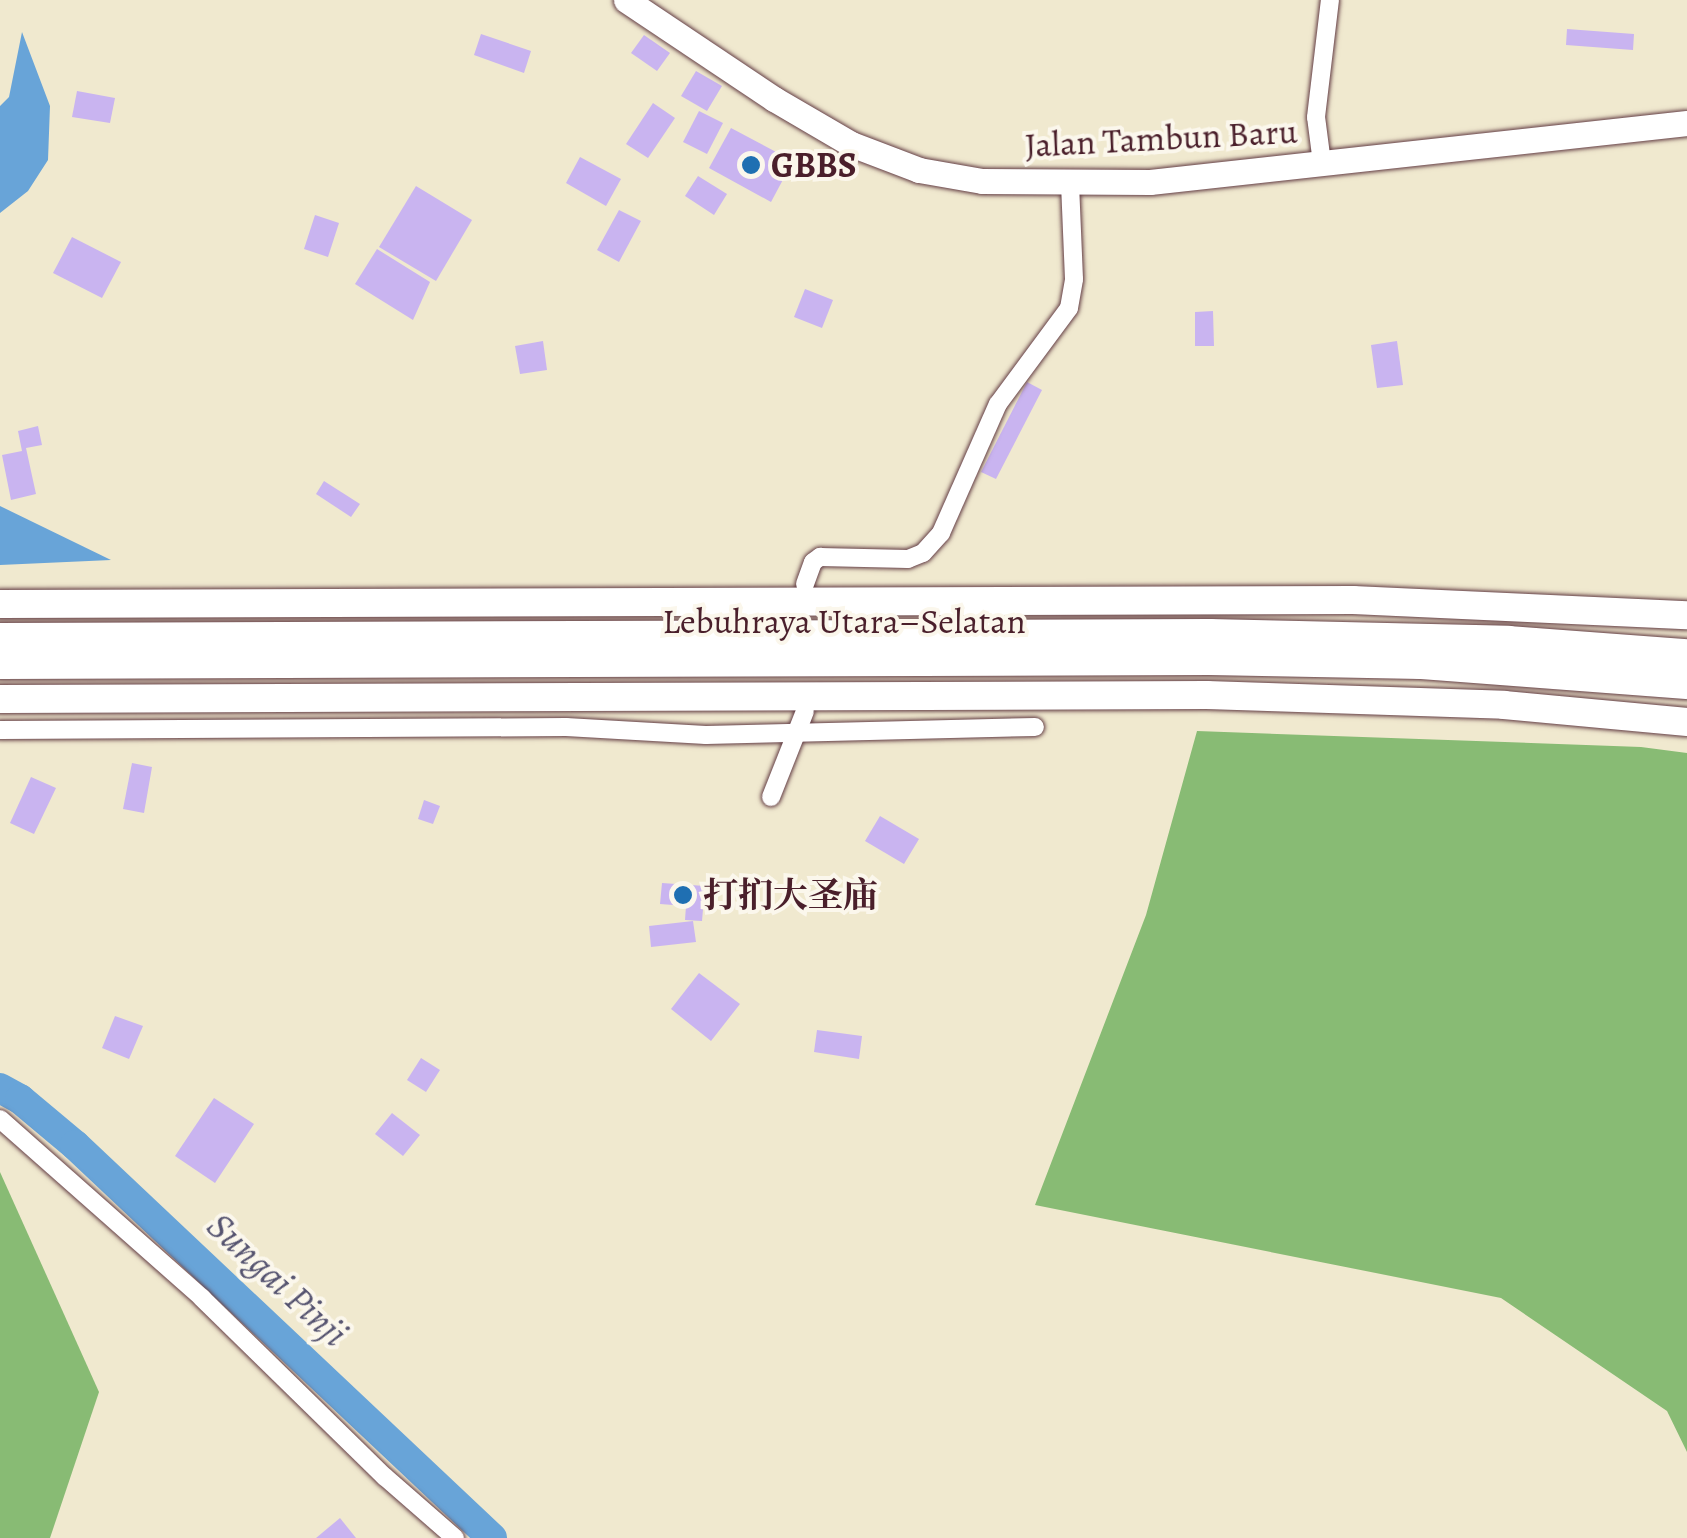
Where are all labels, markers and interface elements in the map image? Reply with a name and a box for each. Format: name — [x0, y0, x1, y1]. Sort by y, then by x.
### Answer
street label: Jalan Tambun Baru — [1024, 110, 1298, 166]
place label: GBBS — [771, 144, 857, 186]
marker: GBBS — [740, 154, 762, 176]
street label: Lebuhraya Utara–Selatan — [662, 600, 1026, 642]
place label: 打扪大圣庙 — [703, 874, 878, 916]
marker: 打扪大圣庙 — [672, 884, 694, 906]
water label: Sungai Pinji — [197, 1204, 357, 1356]

